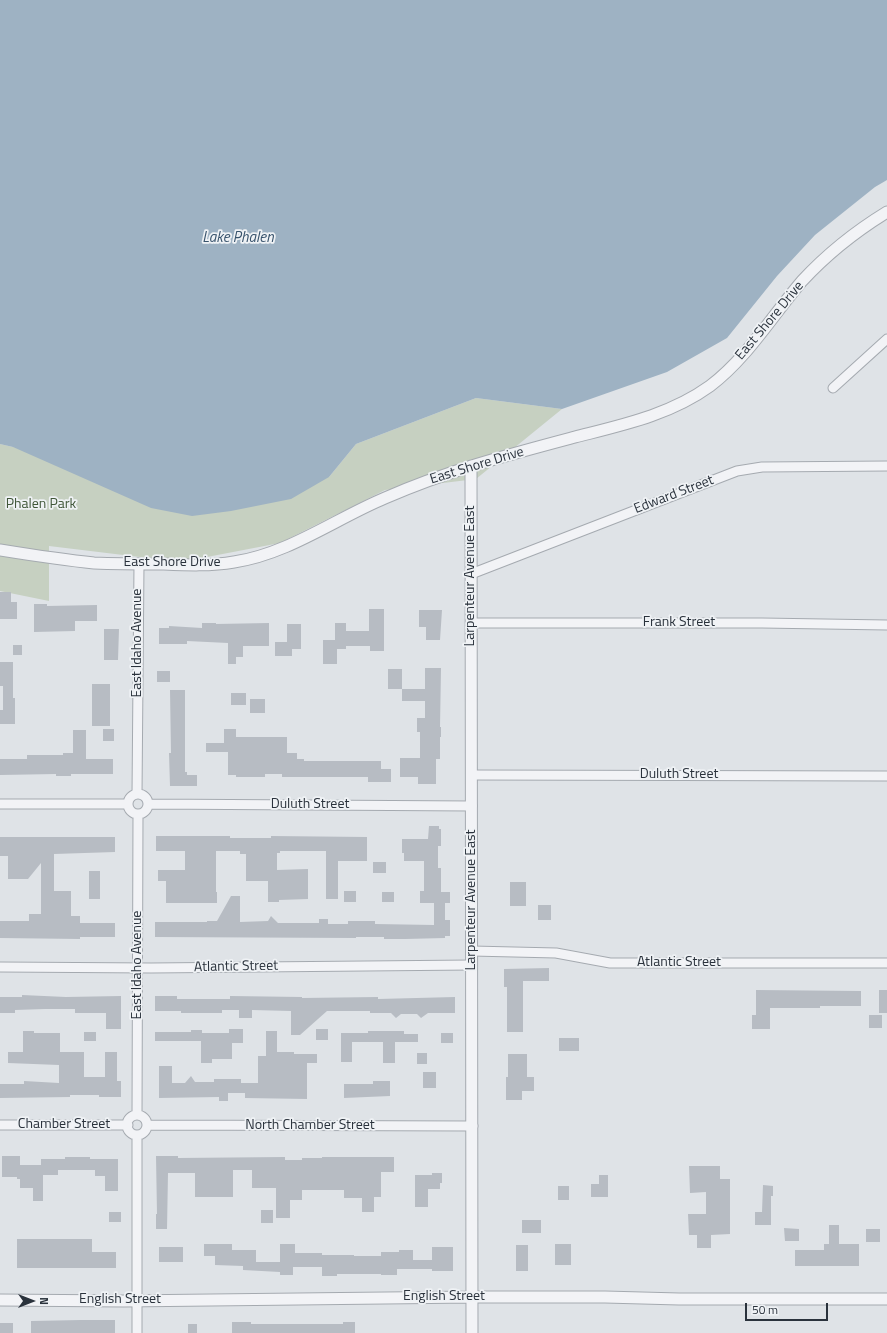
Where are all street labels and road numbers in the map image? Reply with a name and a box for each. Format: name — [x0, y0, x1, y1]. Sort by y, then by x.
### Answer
street label: East Shore Drive — [732, 278, 808, 364]
street label: East Shore Drive — [428, 444, 526, 488]
street label: Edward Street — [632, 472, 716, 518]
street label: Larpenteur Avenue East — [463, 506, 479, 646]
street label: East Shore Drive — [123, 555, 221, 571]
street label: East Idaho Avenue — [130, 589, 146, 697]
street label: Frank Street — [643, 615, 715, 631]
street label: Duluth Street — [640, 767, 718, 783]
street label: Duluth Street — [271, 797, 349, 813]
street label: Larpenteur Avenue East — [464, 830, 480, 970]
street label: East Idaho Avenue — [130, 911, 146, 1019]
street label: Atlantic Street — [637, 955, 721, 971]
street label: Atlantic Street — [194, 958, 278, 976]
street label: Chamber Street — [18, 1117, 110, 1133]
street label: North Chamber Street — [245, 1118, 375, 1134]
street label: English Street — [403, 1289, 485, 1305]
street label: English Street — [79, 1292, 161, 1308]

